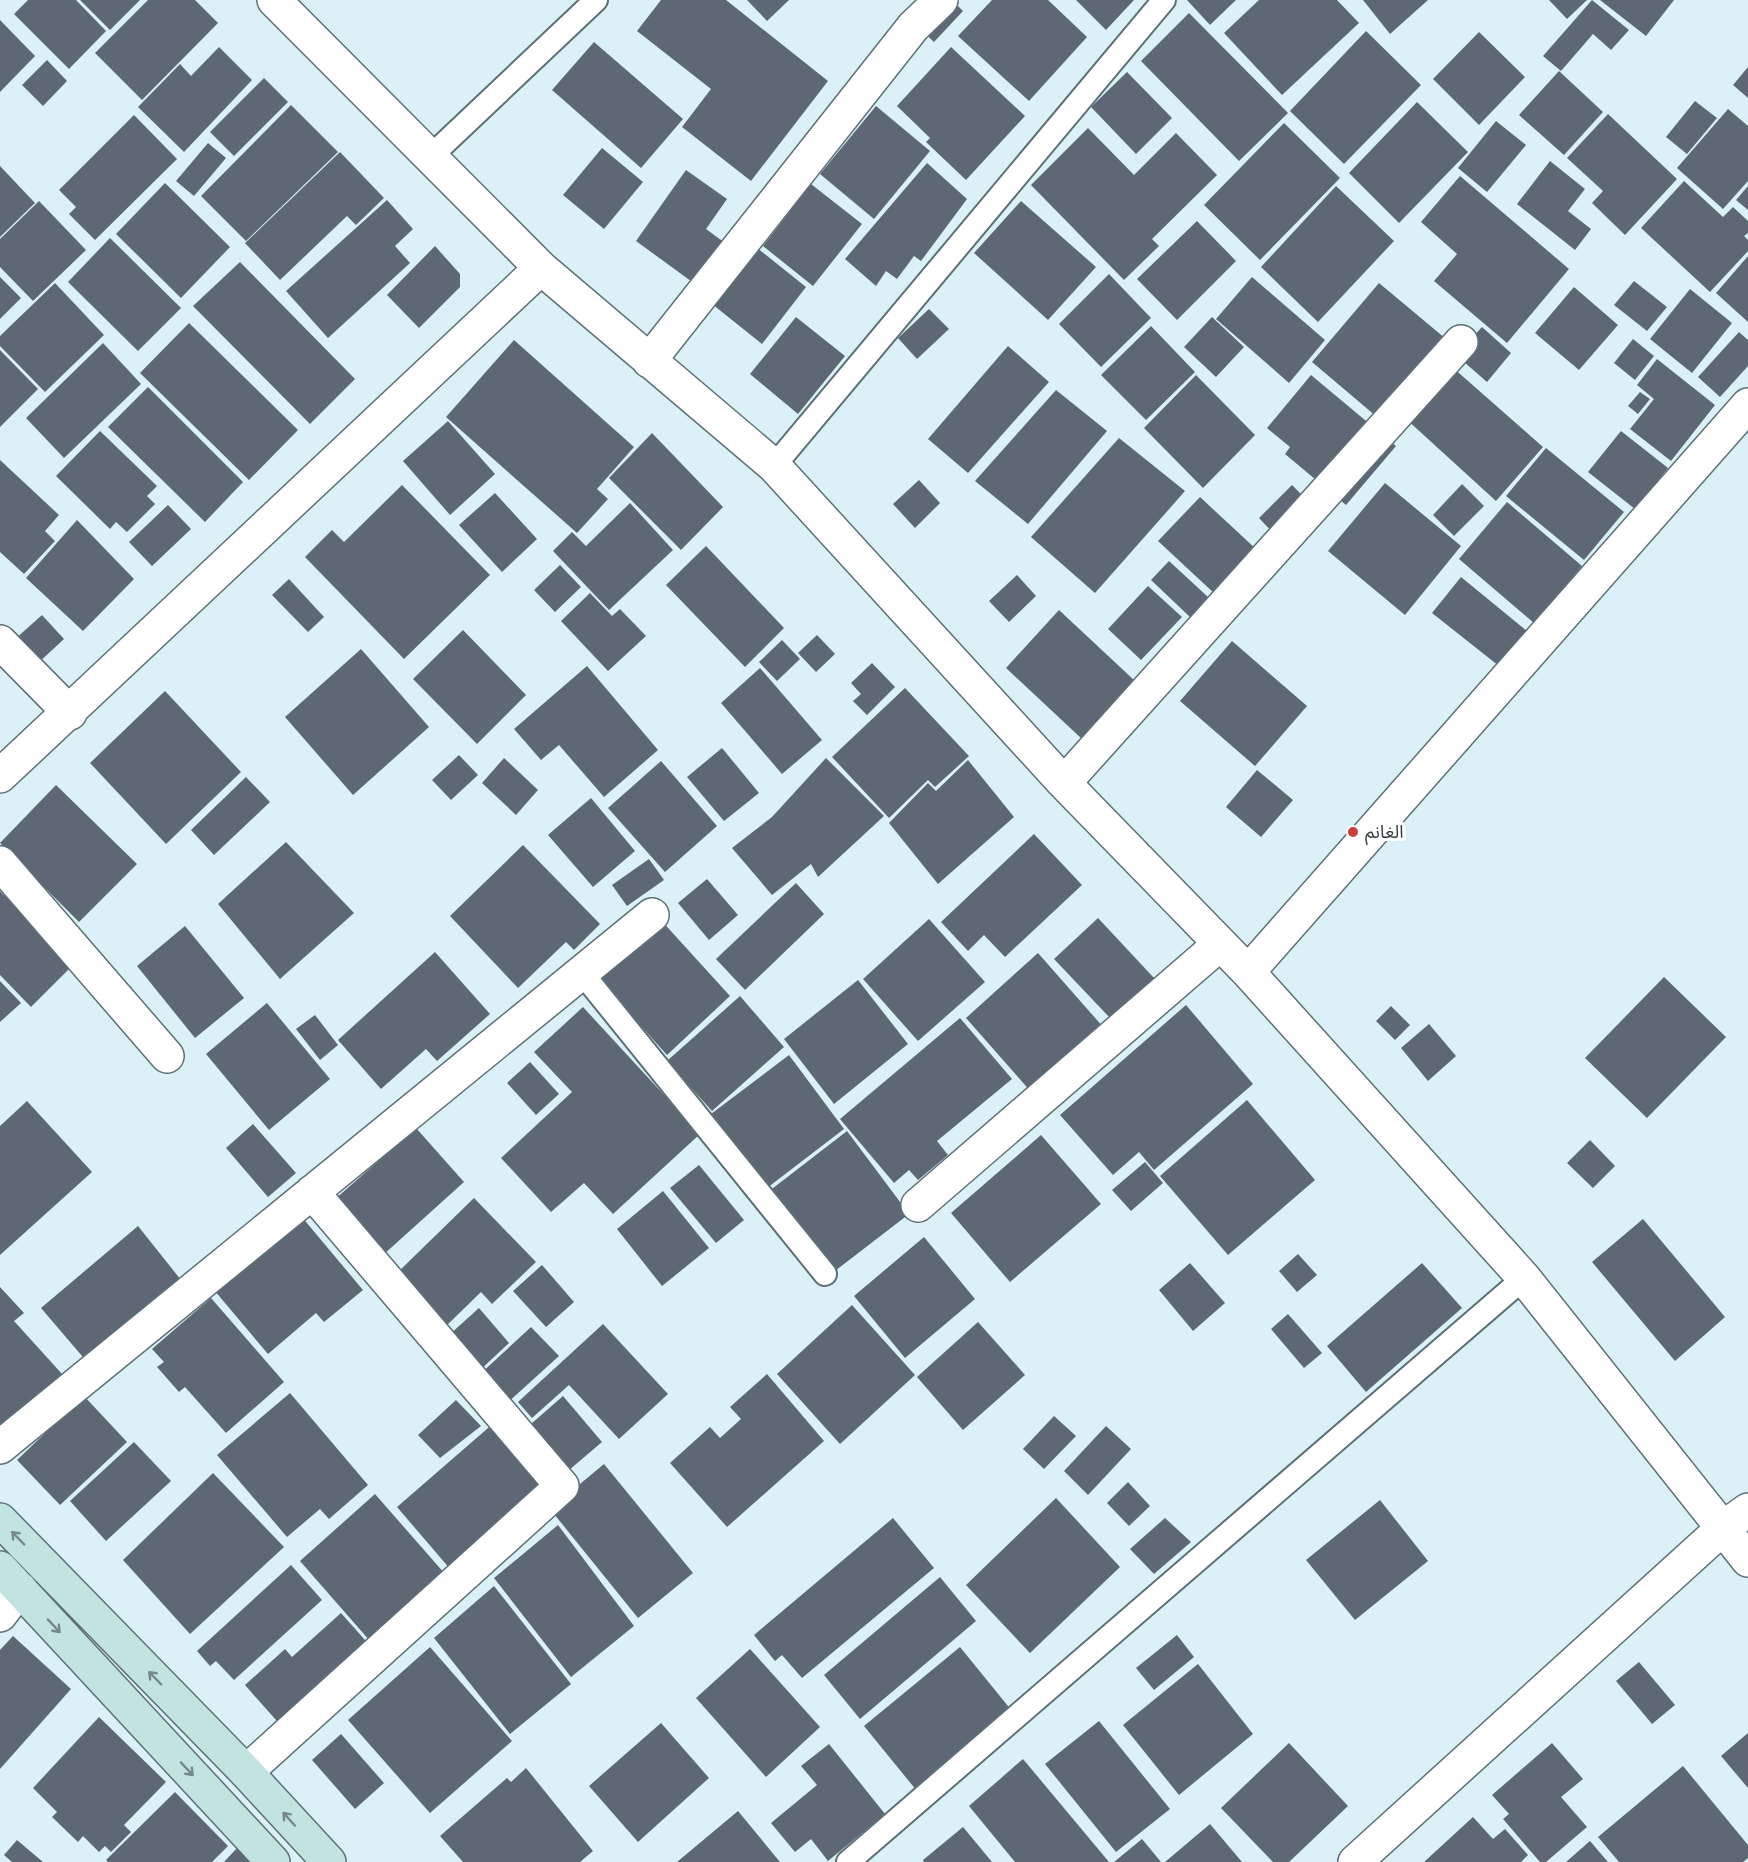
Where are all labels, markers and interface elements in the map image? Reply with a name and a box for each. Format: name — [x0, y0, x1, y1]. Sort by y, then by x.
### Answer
place label: الغانم — [1365, 820, 1404, 845]
marker: الغانم — [1346, 825, 1360, 839]
one-way arrow — [11, 1531, 26, 1546]
one-way arrow — [47, 1618, 61, 1633]
one-way arrow — [147, 1670, 162, 1685]
one-way arrow — [180, 1761, 194, 1776]
one-way arrow — [282, 1811, 296, 1826]

